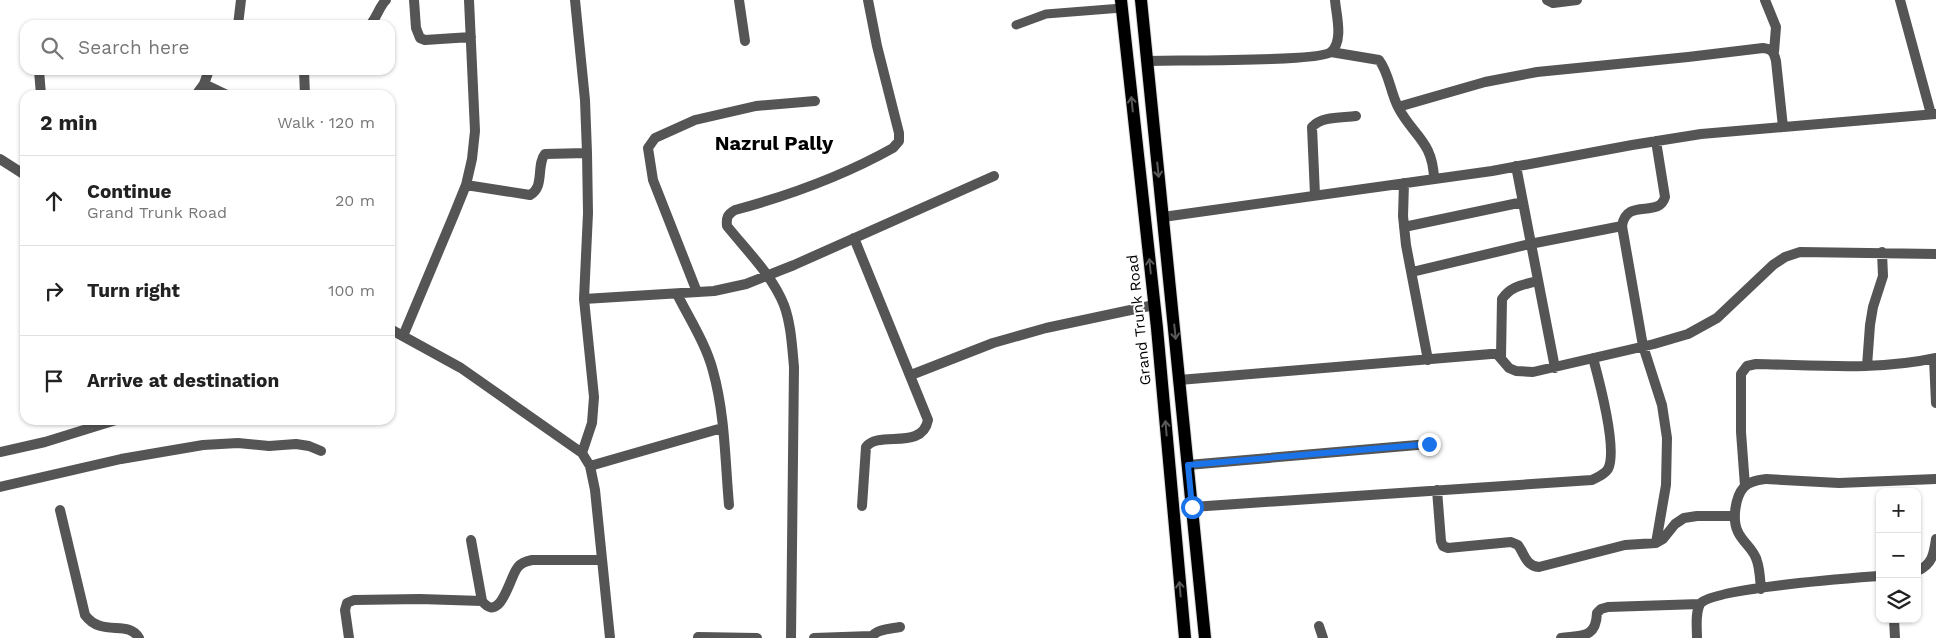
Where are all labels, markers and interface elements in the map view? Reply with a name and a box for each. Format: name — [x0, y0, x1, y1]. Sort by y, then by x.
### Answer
search box — [20, 20, 395, 75]
icon: search — [38, 34, 66, 62]
text: Search here — [78, 36, 189, 59]
one-way arrow — [1127, 97, 1137, 113]
text: 2 min — [40, 110, 97, 135]
text: Walk · 120 m — [277, 113, 375, 132]
district label: Nazrul Pally — [715, 131, 834, 155]
one-way arrow — [1154, 162, 1163, 178]
text: Continue — [87, 180, 171, 203]
icon: ahead — [40, 187, 68, 215]
text: 20 m — [335, 191, 375, 210]
text: Grand Trunk Road — [87, 203, 227, 222]
street label: Grand Trunk Road — [1123, 254, 1155, 386]
one-way arrow — [1145, 258, 1155, 274]
icon: right — [40, 277, 68, 305]
text: Turn right — [87, 279, 180, 302]
text: 100 m — [328, 281, 375, 300]
one-way arrow — [1170, 324, 1179, 340]
icon: arrive — [40, 367, 68, 395]
text: Arrive at destination — [87, 369, 279, 392]
one-way arrow — [1161, 420, 1171, 436]
route end — [1418, 433, 1441, 456]
map controls — [1876, 488, 1921, 623]
button: + — [1876, 488, 1921, 533]
route start — [1181, 496, 1204, 519]
button: − — [1876, 533, 1921, 578]
button: layers — [1876, 578, 1921, 623]
one-way arrow — [1175, 582, 1185, 598]

